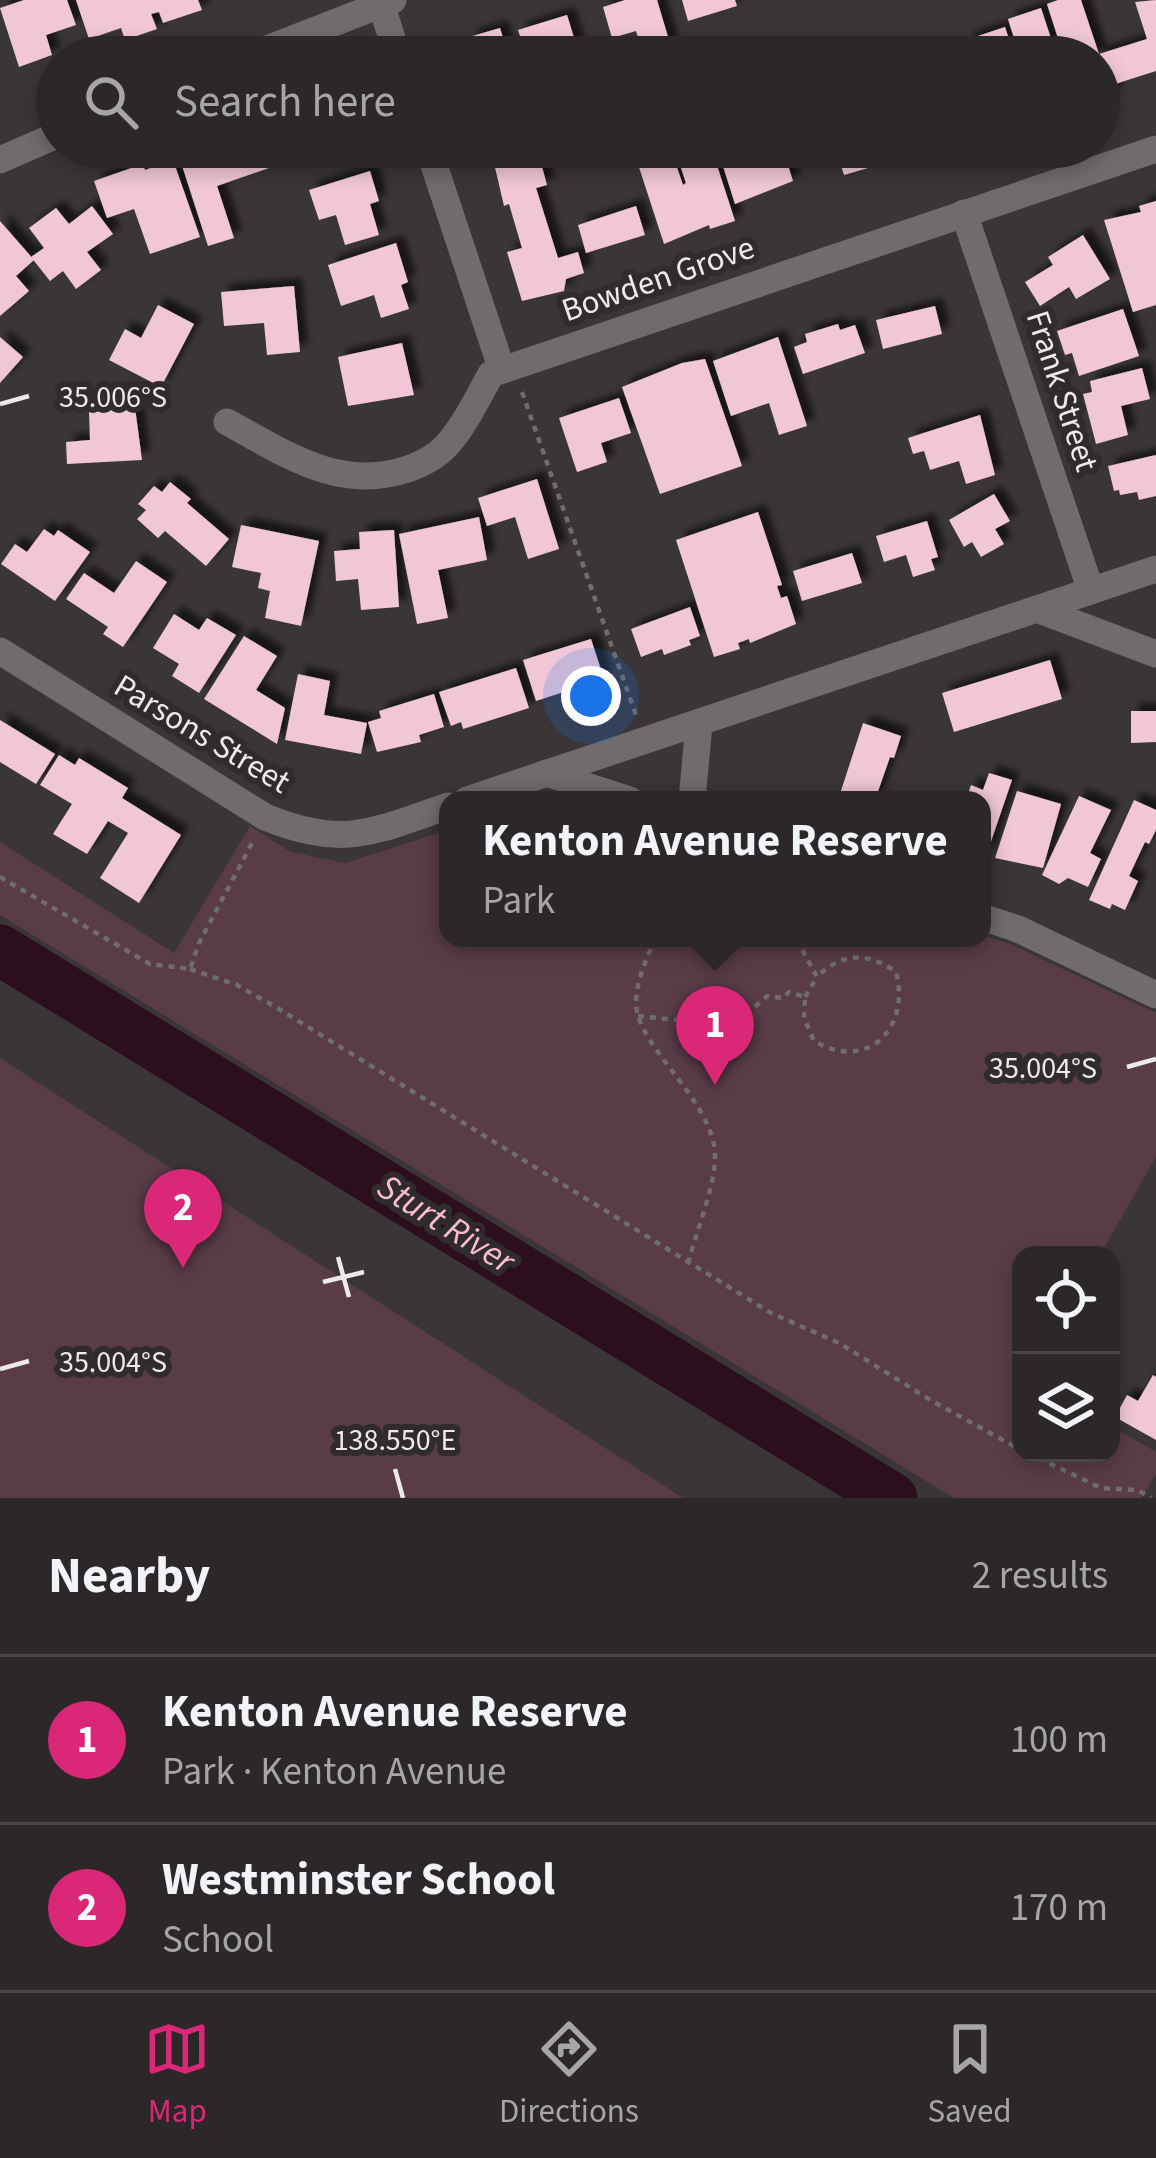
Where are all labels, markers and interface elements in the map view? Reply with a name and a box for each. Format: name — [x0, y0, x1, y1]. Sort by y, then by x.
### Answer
search box — [36, 36, 1120, 168]
icon: search — [78, 69, 144, 135]
text: Search here — [174, 70, 396, 134]
street label: Bowden Grove — [555, 224, 761, 334]
street label: Frank Street — [1014, 305, 1110, 477]
text: 35.006°S — [59, 376, 167, 419]
street label: Parsons Street — [105, 663, 299, 805]
your location — [561, 666, 621, 726]
popup — [439, 791, 991, 947]
text: Kenton Avenue Reserve — [482, 809, 948, 873]
text: Park — [482, 873, 555, 929]
pin: 1 — [676, 986, 754, 1085]
text: 35.004°S — [989, 1047, 1097, 1090]
water label: Sturt River — [367, 1162, 526, 1287]
pin: 2 — [144, 1169, 222, 1268]
map controls — [1012, 1246, 1120, 1462]
button: locate — [1012, 1246, 1120, 1354]
text: 35.004°S — [59, 1341, 167, 1384]
button: layers — [1012, 1354, 1120, 1462]
text: 138.550°E — [334, 1419, 456, 1462]
text: Nearby — [48, 1540, 210, 1612]
text: 2 results — [972, 1548, 1108, 1604]
text: Kenton Avenue Reserve — [162, 1680, 628, 1744]
text: 1 — [77, 1712, 97, 1768]
text: 100 m — [1010, 1712, 1108, 1768]
text: Park · Kenton Avenue — [162, 1744, 506, 1800]
text: Westminster School — [162, 1848, 555, 1912]
text: 2 — [77, 1880, 97, 1936]
text: 170 m — [1010, 1880, 1108, 1936]
text: School — [162, 1912, 274, 1968]
tab: Map — [144, 2016, 210, 2135]
tab: Directions — [499, 2016, 639, 2135]
tab: Saved — [927, 2016, 1012, 2135]

